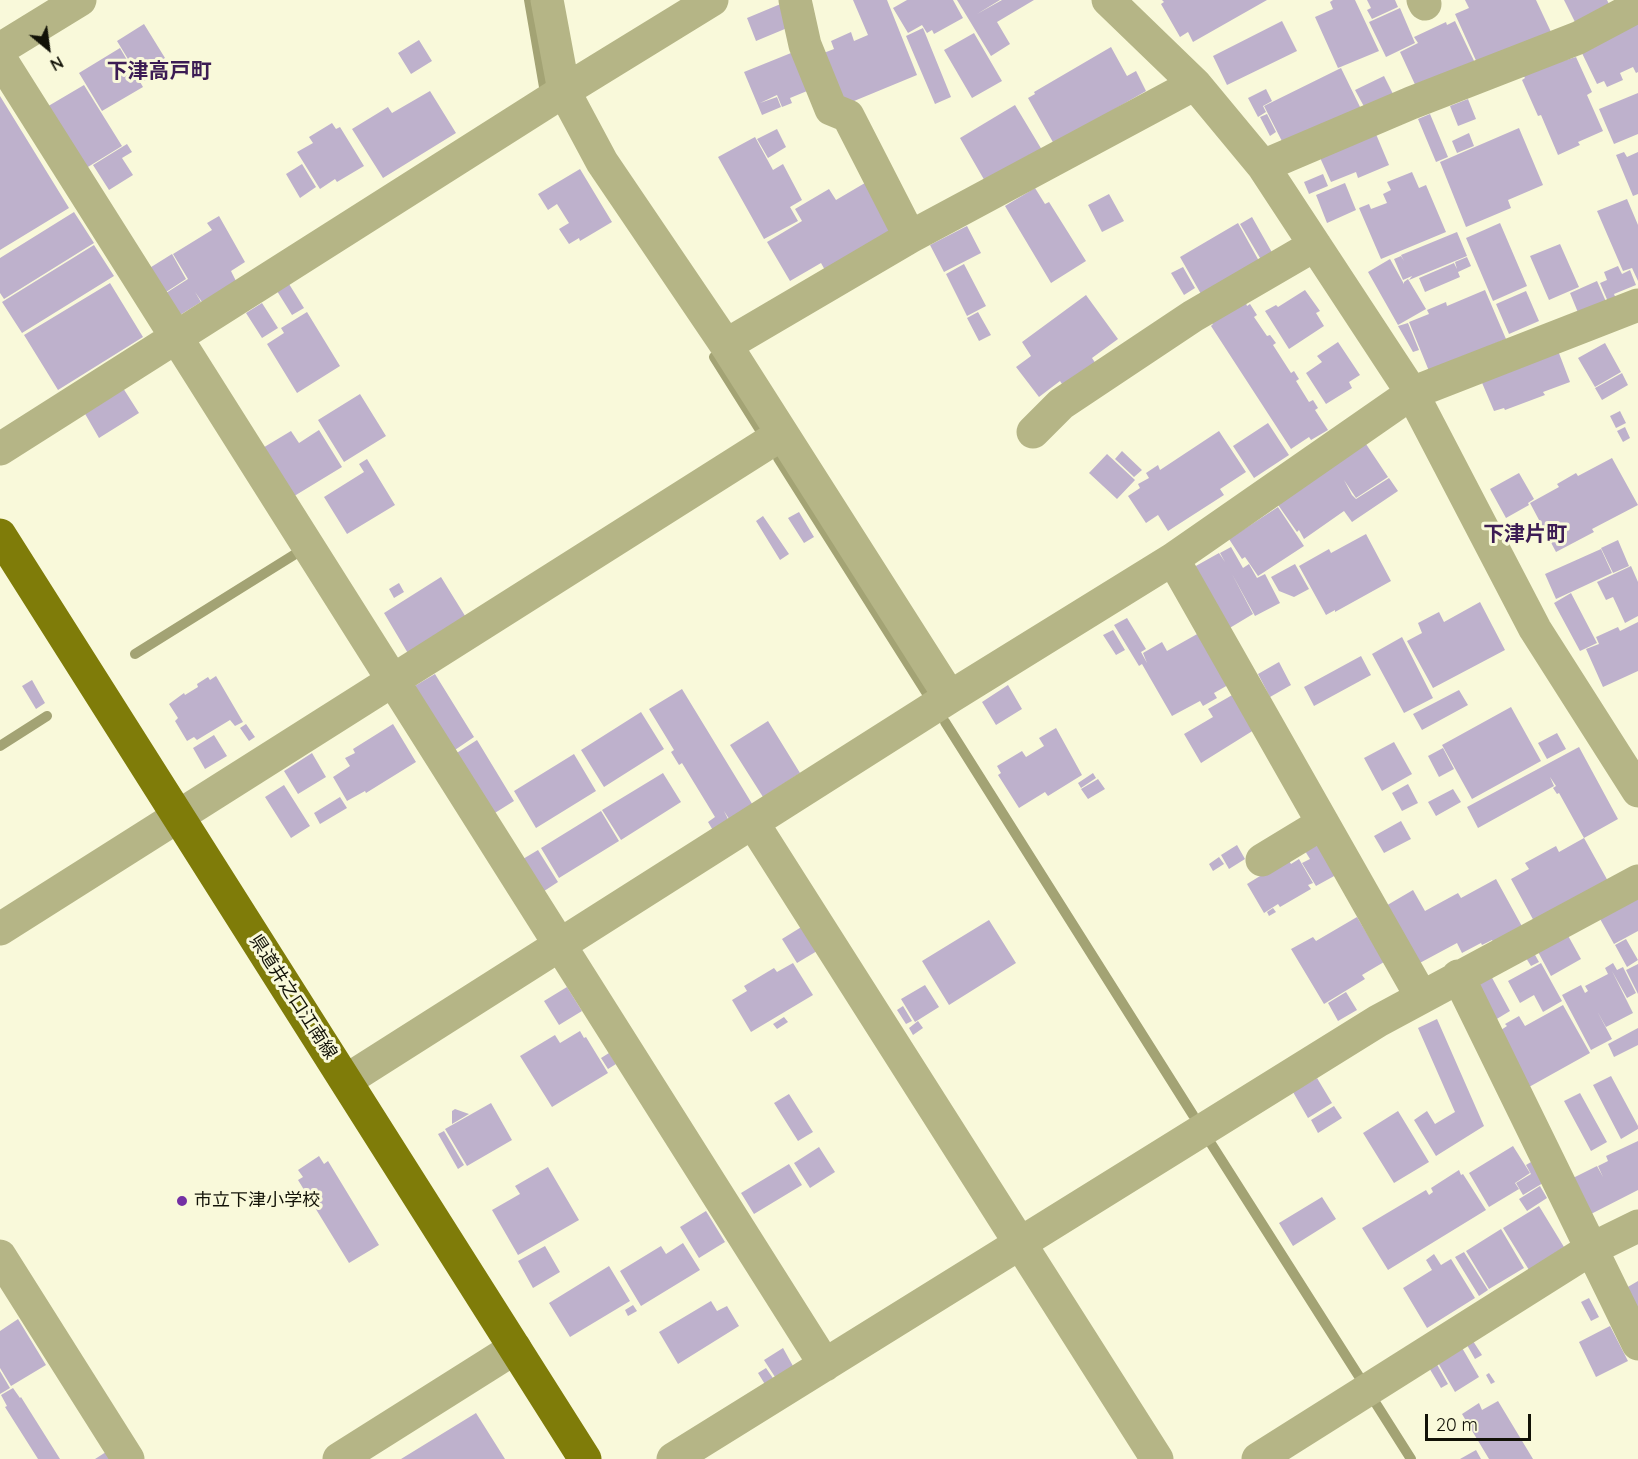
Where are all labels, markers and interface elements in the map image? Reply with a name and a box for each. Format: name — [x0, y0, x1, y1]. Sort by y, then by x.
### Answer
north arrow — [18, 18, 78, 78]
text: N — [47, 52, 67, 75]
district label: 下津高戸町 — [107, 59, 211, 85]
district label: 下津片町 — [1483, 522, 1567, 548]
street label: 県道井之口江南線 — [245, 931, 341, 1063]
place label: 市立下津小学校 — [194, 1190, 320, 1212]
marker: 市立下津小学校 — [175, 1194, 189, 1208]
scale bar — [1428, 1402, 1534, 1440]
text: 20 m — [1436, 1413, 1478, 1436]

